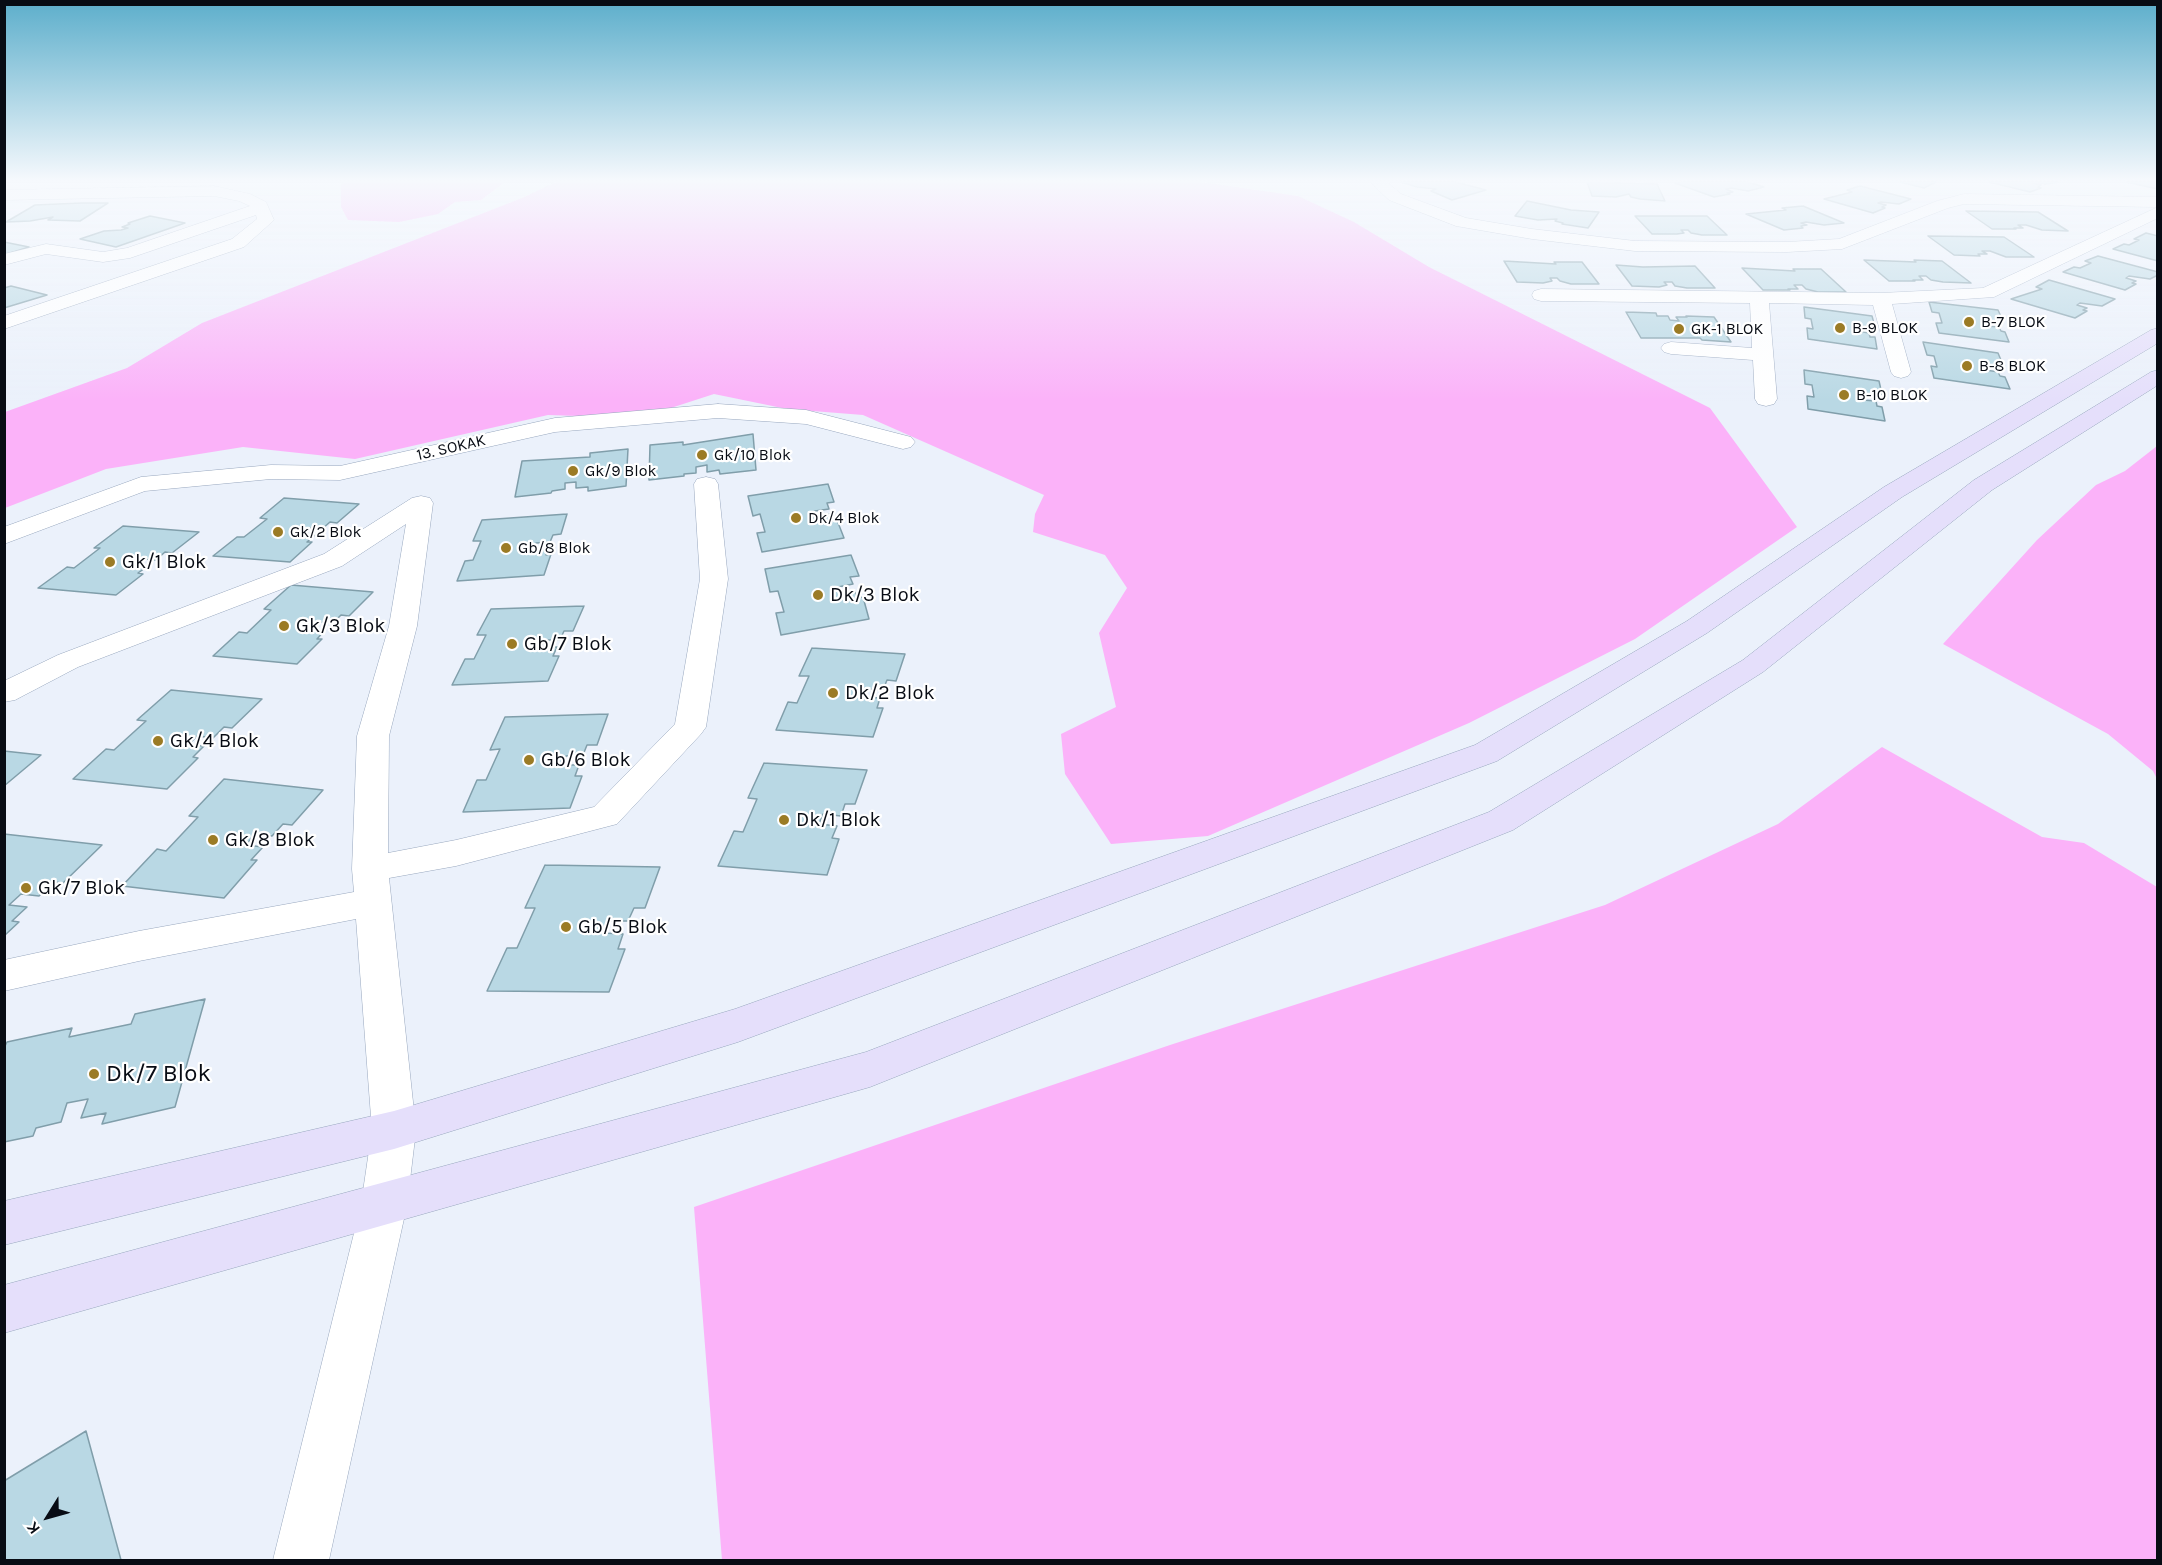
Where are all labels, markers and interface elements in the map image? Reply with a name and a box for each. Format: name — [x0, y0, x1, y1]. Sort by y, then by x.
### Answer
place label: B-7 BLOK — [1981, 312, 2045, 332]
marker: B-7 BLOK — [1962, 315, 1976, 329]
place label: B-9 BLOK — [1852, 318, 1918, 338]
place label: GK-1 BLOK — [1691, 319, 1763, 339]
marker: B-9 BLOK — [1833, 321, 1847, 335]
marker: GK-1 BLOK — [1672, 322, 1686, 336]
place label: B-8 BLOK — [1979, 356, 2046, 376]
marker: B-8 BLOK — [1960, 359, 1974, 373]
place label: B-10 BLOK — [1856, 385, 1928, 405]
marker: B-10 BLOK — [1837, 388, 1851, 402]
street label: 13. SOKAK — [415, 431, 487, 465]
place label: Gk/10 Blok — [714, 445, 791, 465]
marker: Gk/10 Blok — [695, 448, 709, 462]
place label: Gk/9 Blok — [585, 461, 656, 481]
marker: Gk/9 Blok — [566, 464, 580, 478]
place label: Dk/4 Blok — [808, 508, 879, 528]
marker: Dk/4 Blok — [789, 511, 803, 525]
place label: Gk/2 Blok — [290, 522, 361, 542]
marker: Gk/2 Blok — [271, 525, 285, 539]
place label: Gb/8 Blok — [518, 538, 591, 558]
marker: Gb/8 Blok — [499, 541, 513, 555]
place label: Gk/1 Blok — [122, 550, 206, 574]
marker: Gk/1 Blok — [103, 555, 117, 569]
place label: Dk/3 Blok — [830, 583, 920, 607]
marker: Dk/3 Blok — [811, 588, 825, 602]
place label: Gk/3 Blok — [296, 614, 386, 638]
marker: Gk/3 Blok — [277, 619, 291, 633]
place label: Gb/7 Blok — [524, 632, 612, 656]
marker: Gb/7 Blok — [505, 637, 519, 651]
place label: Dk/2 Blok — [845, 681, 935, 705]
marker: Dk/2 Blok — [826, 686, 840, 700]
place label: Gk/4 Blok — [170, 729, 259, 753]
marker: Gk/4 Blok — [151, 734, 165, 748]
place label: Gb/6 Blok — [541, 748, 631, 772]
marker: Gb/6 Blok — [522, 753, 536, 767]
place label: Dk/1 Blok — [796, 808, 881, 832]
marker: Dk/1 Blok — [777, 813, 791, 827]
place label: Gk/8 Blok — [225, 828, 315, 852]
marker: Gk/8 Blok — [206, 833, 220, 847]
place label: Gk/7 Blok — [38, 876, 125, 900]
marker: Gk/7 Blok — [19, 881, 33, 895]
place label: Gb/5 Blok — [578, 915, 668, 939]
marker: Gb/5 Blok — [559, 920, 573, 934]
place label: Dk/7 Blok — [106, 1060, 211, 1088]
marker: Dk/7 Blok — [87, 1067, 101, 1081]
north arrow — [18, 1487, 78, 1547]
text: K — [22, 1518, 44, 1538]

